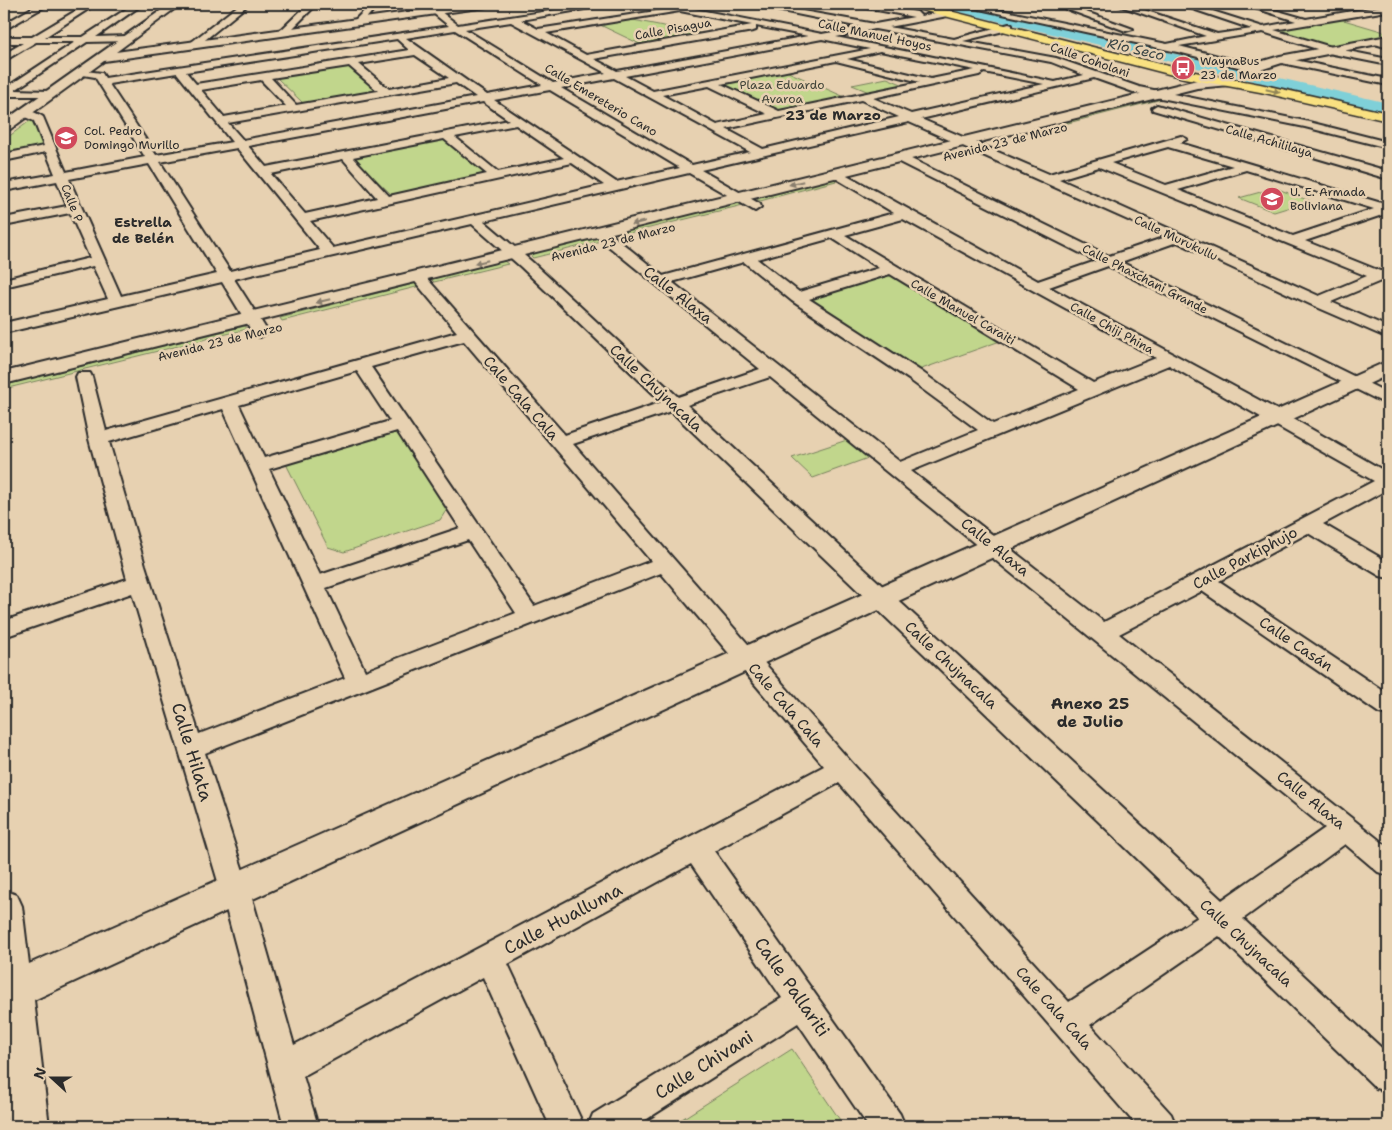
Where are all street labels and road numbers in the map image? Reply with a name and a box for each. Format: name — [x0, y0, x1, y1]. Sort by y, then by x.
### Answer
street label: Calle Pisagua — [634, 14, 713, 44]
street label: Calle Manuel Hoyos — [817, 15, 933, 55]
street label: Calle Coholani — [1048, 39, 1132, 81]
street label: Calle Emereterio Cano — [542, 60, 660, 140]
street label: Avenida 23 de Marzo — [941, 119, 1069, 165]
street label: Calle Achililaya — [1224, 121, 1315, 161]
street label: Calle P — [57, 182, 87, 224]
street label: Calle Murukullu — [1132, 212, 1220, 264]
street label: Avenida 23 de Marzo — [549, 219, 677, 265]
street label: Calle Phaxchani Grande — [1080, 240, 1211, 318]
street label: Calle Alaxa — [639, 262, 717, 329]
street label: Calle Manuel Caraiti — [908, 275, 1018, 349]
street label: Calle Chiji Phina — [1067, 298, 1157, 358]
street label: Avenida 23 de Marzo — [156, 319, 284, 365]
street label: Calle Chujnacala — [605, 340, 707, 437]
street label: Cale Cala Cala — [479, 352, 564, 445]
street label: Calle Alaxa — [957, 513, 1034, 581]
street label: Calle Parkiphujo — [1189, 522, 1301, 594]
street label: Calle Casán — [1255, 612, 1337, 676]
street label: Calle Chujnacala — [900, 617, 1002, 714]
street label: Cale Cala Cala — [744, 659, 829, 752]
street label: Calle Hilata — [166, 700, 218, 804]
street label: Calle Alaxa — [1273, 766, 1350, 834]
street label: Calle Hualluma — [500, 878, 626, 960]
street label: Calle Chujnacala — [1195, 895, 1297, 992]
street label: Calle Pallariti — [749, 932, 835, 1042]
street label: Cale Cala Cala — [1011, 962, 1097, 1054]
street label: Calle Chivani — [650, 1025, 758, 1105]

